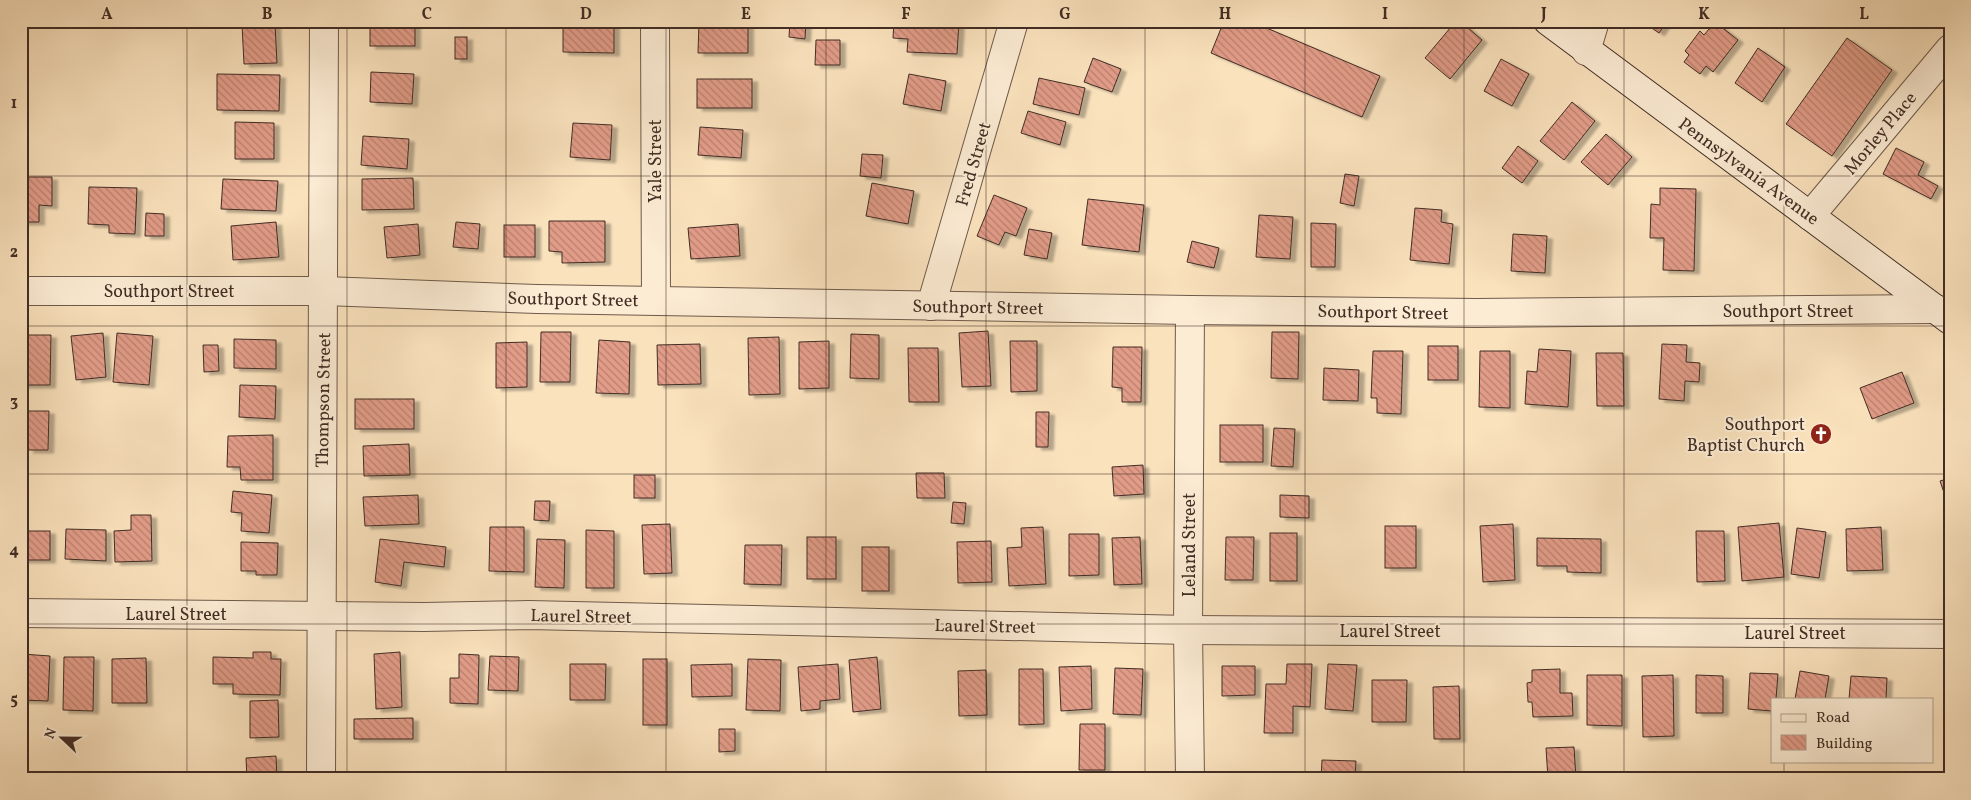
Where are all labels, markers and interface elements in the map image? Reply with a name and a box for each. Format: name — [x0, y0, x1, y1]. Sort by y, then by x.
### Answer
text: A — [101, 4, 113, 26]
text: B — [262, 4, 273, 26]
text: C — [422, 4, 432, 26]
text: D — [580, 4, 592, 26]
text: E — [741, 4, 751, 26]
text: F — [901, 4, 911, 26]
text: G — [1059, 4, 1071, 26]
text: H — [1219, 4, 1231, 26]
text: I — [1382, 4, 1388, 26]
text: J — [1540, 4, 1547, 26]
text: K — [1698, 4, 1710, 26]
text: L — [1859, 4, 1869, 26]
street label: Morley Place — [1839, 87, 1923, 181]
text: 1 — [11, 93, 17, 115]
street label: Pennsylvania Avenue — [1673, 113, 1824, 232]
street label: Yale Street — [644, 119, 669, 203]
street label: Fred Street — [950, 119, 998, 209]
text: 2 — [10, 242, 18, 264]
street label: Southport Street — [103, 280, 235, 305]
street label: Southport Street — [507, 287, 639, 314]
street label: Southport Street — [912, 295, 1044, 322]
street label: Southport Street — [1317, 300, 1449, 327]
street label: Southport Street — [1722, 300, 1854, 325]
street label: Thompson Street — [311, 332, 338, 468]
text: 3 — [10, 391, 18, 413]
place label: Southport Baptist Church — [1687, 413, 1805, 459]
church icon: Southport Baptist Church — [1809, 422, 1833, 446]
street label: Leland Street — [1178, 493, 1203, 597]
text: 4 — [9, 540, 19, 562]
street label: Laurel Street — [125, 603, 227, 628]
street label: Laurel Street — [530, 604, 632, 631]
street label: Laurel Street — [934, 614, 1036, 641]
street label: Laurel Street — [1339, 620, 1441, 645]
street label: Laurel Street — [1744, 622, 1846, 647]
text: 5 — [10, 689, 18, 711]
legend — [1771, 698, 1934, 762]
text: Road — [1816, 708, 1850, 729]
north arrow — [38, 712, 88, 762]
text: N — [41, 725, 62, 742]
text: Building — [1816, 734, 1873, 755]

